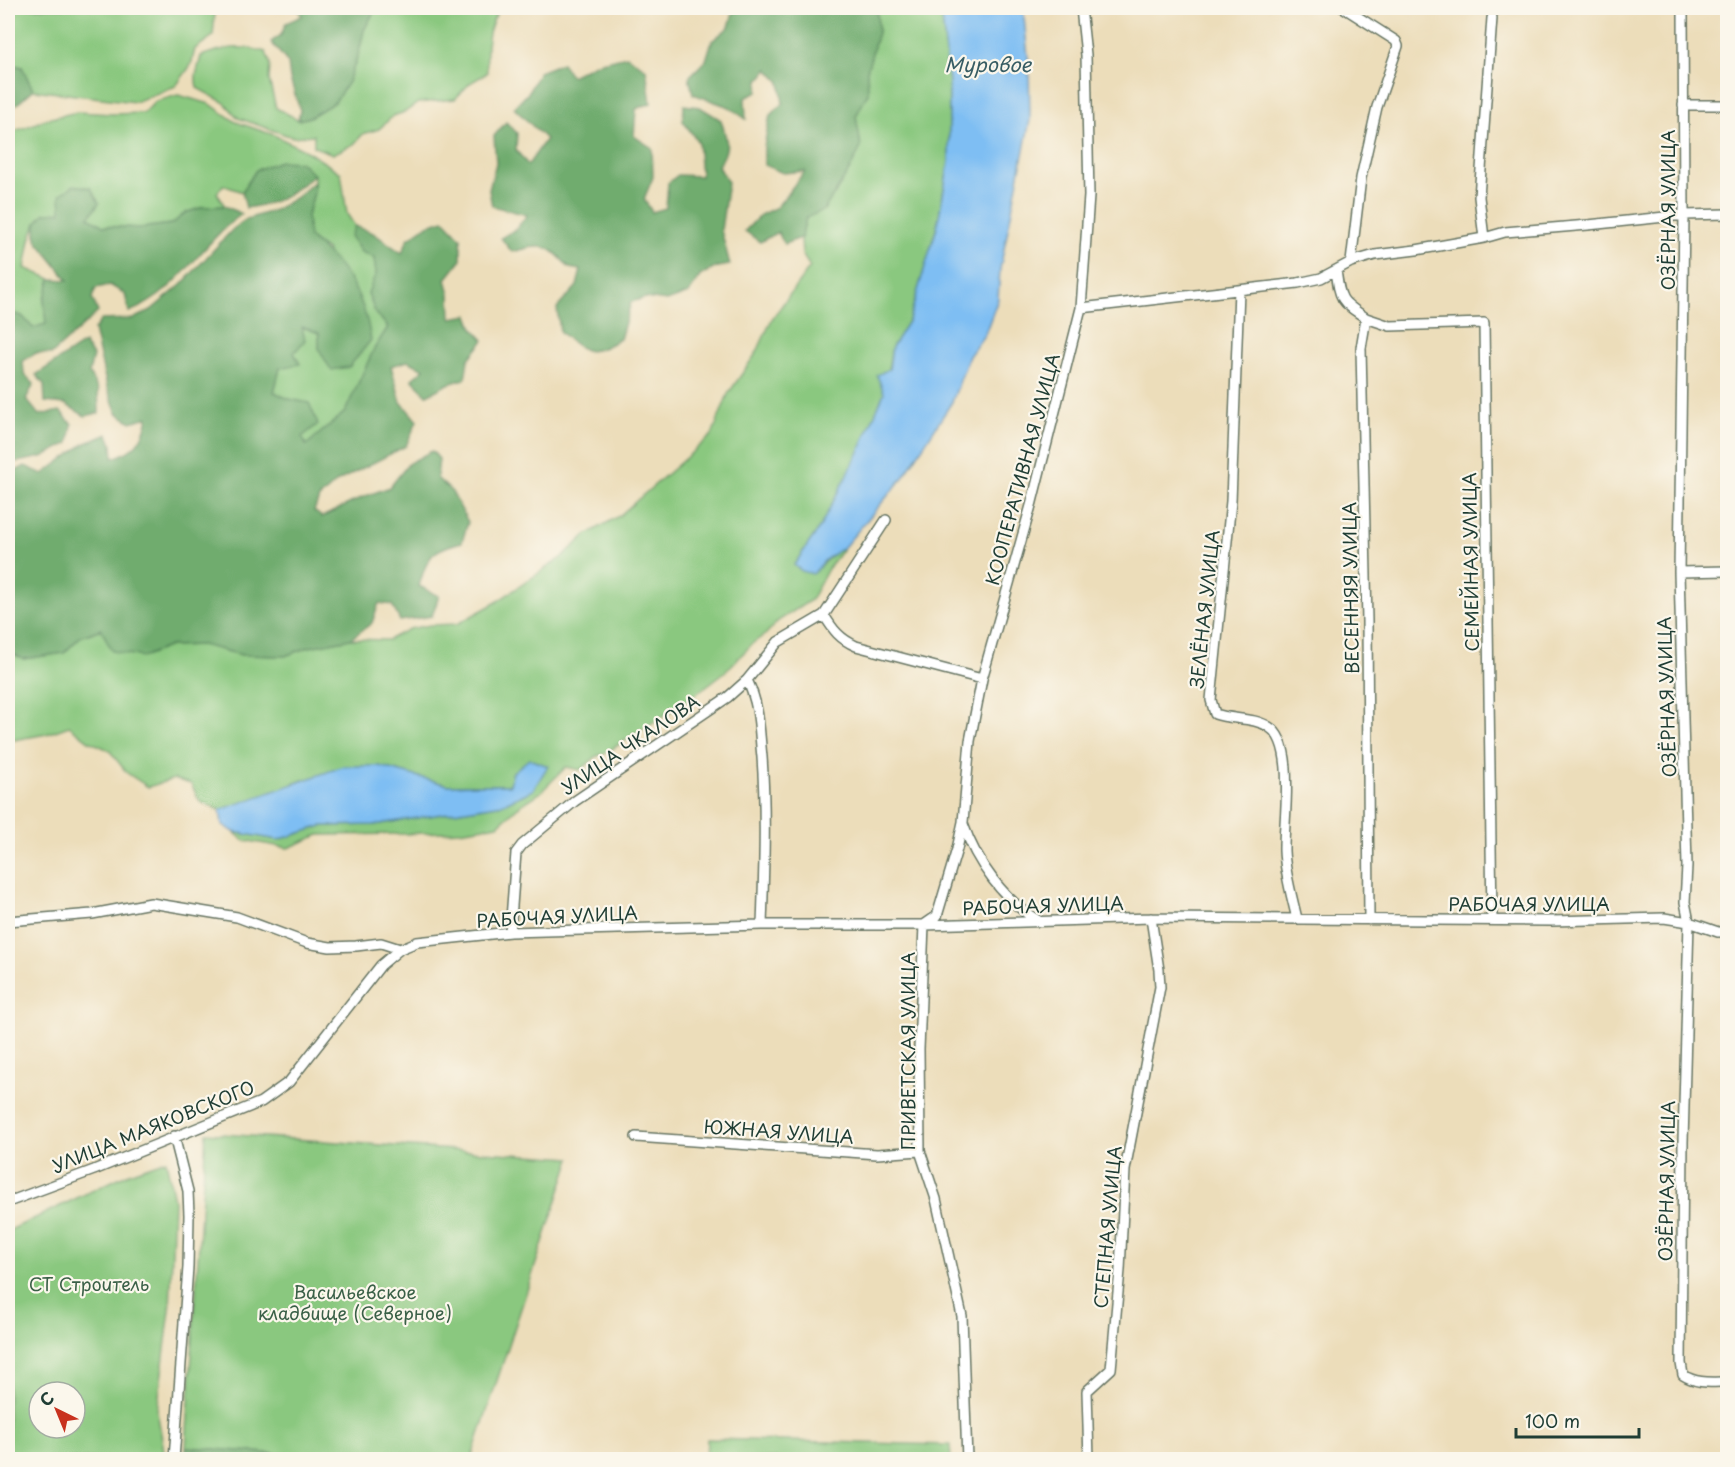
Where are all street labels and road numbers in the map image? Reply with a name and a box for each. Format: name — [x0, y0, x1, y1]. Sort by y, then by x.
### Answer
street label: ОЗЁРНАЯ УЛИЦА — [1654, 129, 1681, 290]
street label: КООПЕРАТИВНАЯ УЛИЦА — [978, 350, 1066, 588]
street label: СЕМЕЙНАЯ УЛИЦА — [1455, 472, 1485, 652]
street label: ВЕСЕННЯЯ УЛИЦА — [1335, 502, 1365, 674]
street label: ЗЕЛЁНАЯ УЛИЦА — [1182, 528, 1226, 690]
street label: ОЗЁРНАЯ УЛИЦА — [1650, 616, 1682, 778]
street label: УЛИЦА ЧКАЛОВА — [555, 688, 705, 800]
street label: РАБОЧАЯ УЛИЦА — [962, 889, 1124, 921]
street label: РАБОЧАЯ УЛИЦА — [1448, 890, 1610, 917]
street label: РАБОЧАЯ УЛИЦА — [476, 898, 639, 934]
street label: ПРИВЕТСКАЯ УЛИЦА — [894, 952, 921, 1150]
street label: УЛИЦА МАЯКОВСКОГО — [48, 1073, 258, 1179]
street label: ОЗЁРНАЯ УЛИЦА — [1651, 1100, 1681, 1262]
street label: ЮЖНАЯ УЛИЦА — [703, 1112, 855, 1150]
street label: СТЕПНАЯ УЛИЦА — [1086, 1144, 1128, 1309]

